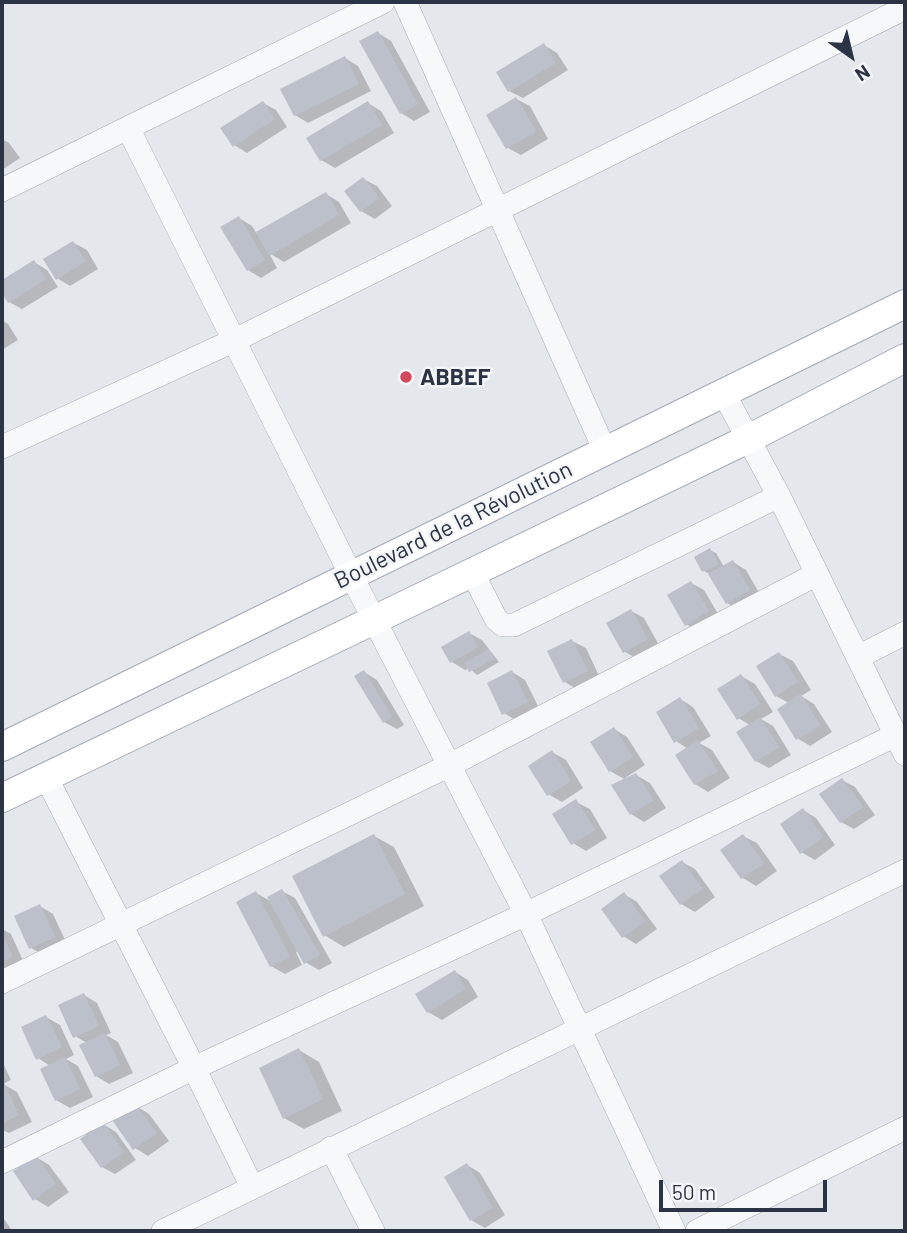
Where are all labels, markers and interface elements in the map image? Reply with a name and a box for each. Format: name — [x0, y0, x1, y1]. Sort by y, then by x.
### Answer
north arrow — [816, 21, 886, 91]
text: N — [851, 61, 875, 87]
place label: ABBEF — [420, 363, 490, 391]
marker: ABBEF — [398, 369, 414, 385]
street label: Boulevard de la Révolution — [330, 455, 576, 595]
scale bar — [662, 1166, 830, 1210]
text: 50 m — [672, 1179, 716, 1204]

